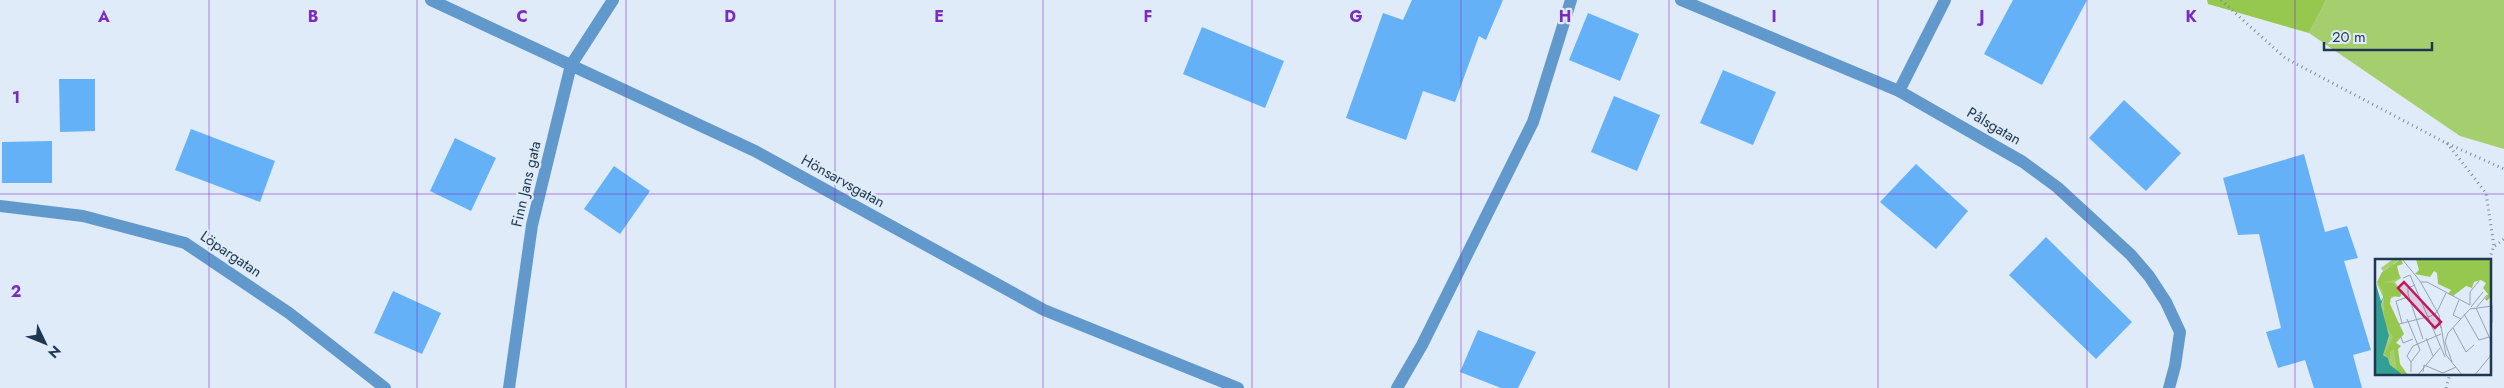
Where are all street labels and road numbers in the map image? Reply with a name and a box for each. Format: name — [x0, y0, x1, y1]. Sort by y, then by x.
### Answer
street label: Pålsgatan — [1963, 102, 2025, 150]
street label: Finn Jans gata — [505, 139, 547, 229]
street label: Hönsarvsgatan — [797, 149, 889, 213]
street label: Löpargatan — [196, 225, 266, 283]

